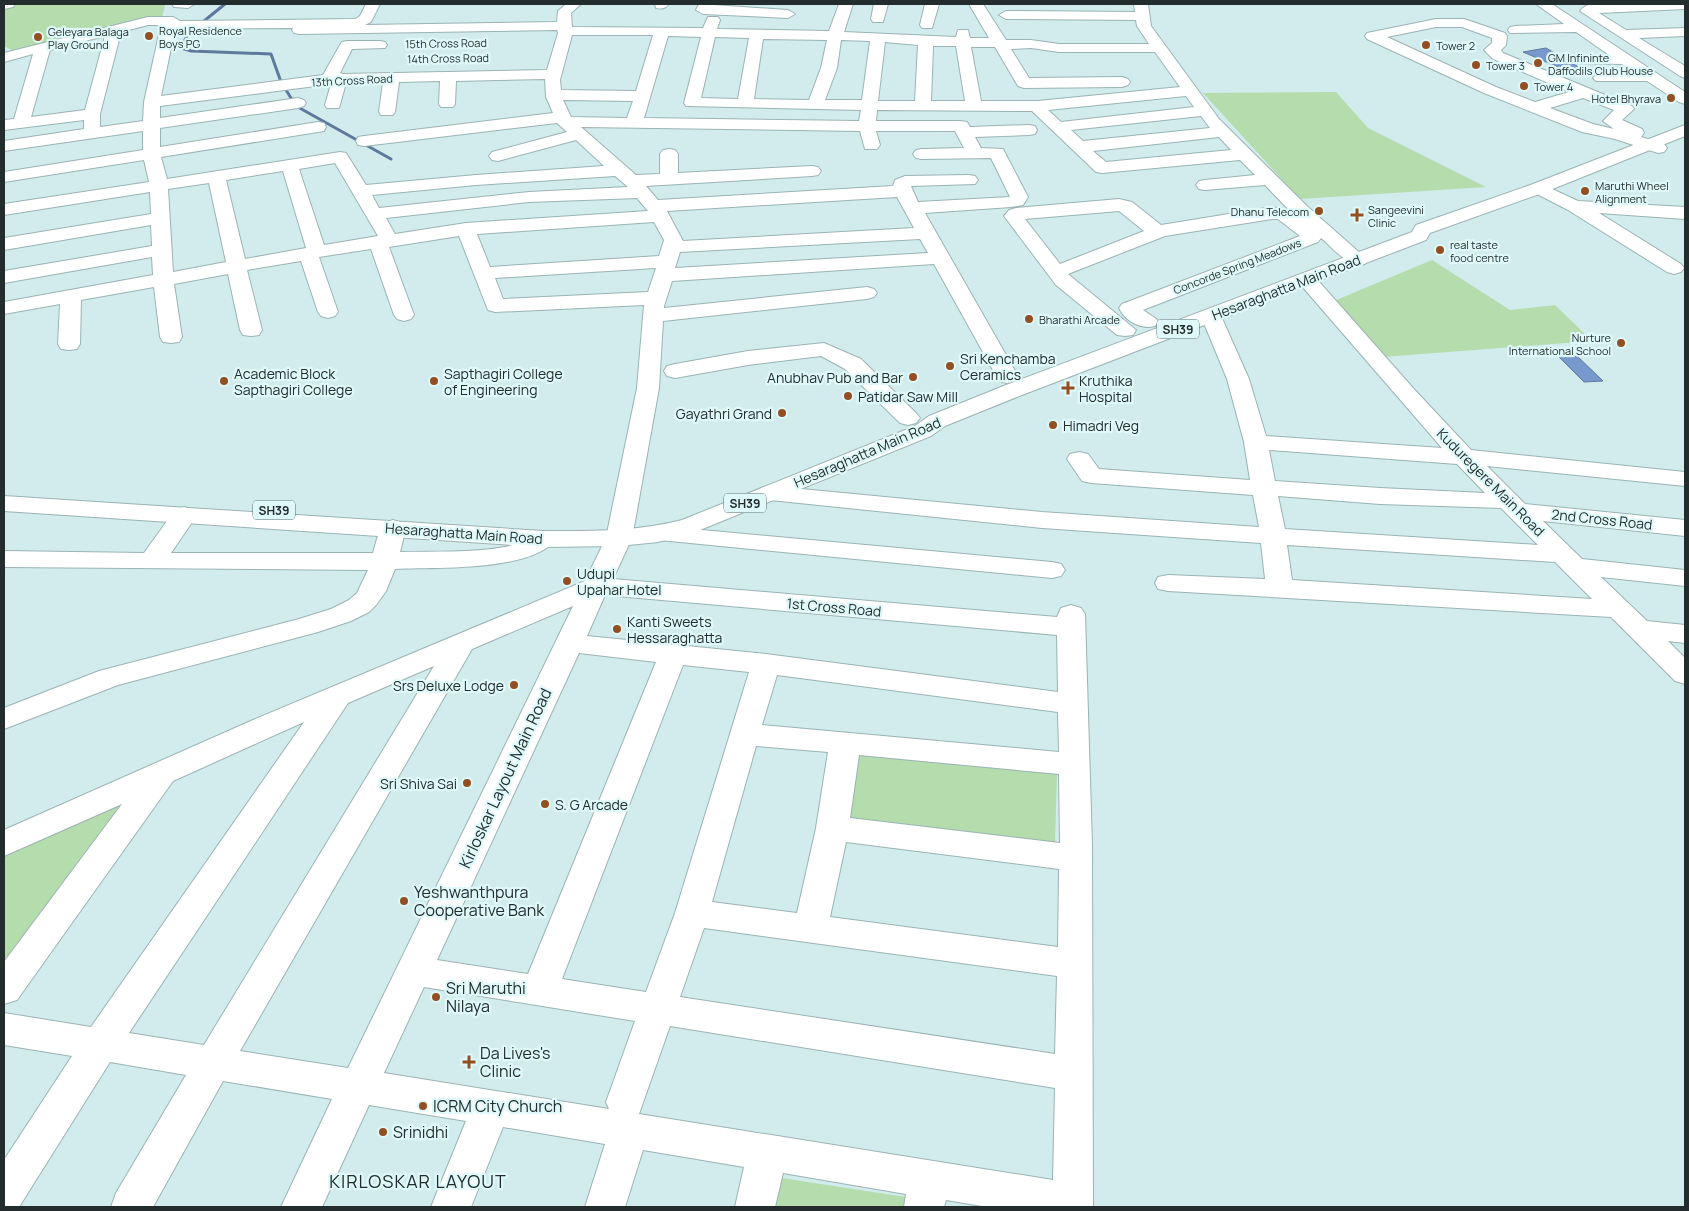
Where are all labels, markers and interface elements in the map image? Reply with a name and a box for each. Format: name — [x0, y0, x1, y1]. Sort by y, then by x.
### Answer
place label: Royal Residence Boys PG — [159, 23, 243, 51]
place label: Geleyara Balaga Play Ground — [48, 24, 129, 52]
marker: Royal Residence Boys PG — [143, 30, 155, 42]
marker: Geleyara Balaga Play Ground — [32, 31, 44, 43]
street label: 15th Cross Road — [405, 35, 487, 51]
place label: Tower 2 — [1436, 38, 1475, 53]
marker: Tower 2 — [1420, 39, 1432, 51]
street label: 14th Cross Road — [407, 50, 489, 66]
place label: GM Infininte Daffodils Club House — [1548, 50, 1654, 78]
marker: GM Infininte Daffodils Club House — [1532, 57, 1544, 69]
place label: Tower 3 — [1486, 58, 1525, 73]
marker: Tower 3 — [1470, 59, 1482, 71]
street label: 13th Cross Road — [311, 70, 393, 90]
place label: Tower 4 — [1534, 79, 1573, 94]
marker: Tower 4 — [1518, 80, 1530, 92]
place label: Hotel Bhyrava — [1591, 91, 1661, 106]
marker: Hotel Bhyrava — [1665, 92, 1677, 104]
place label: Maruthi Wheel Alignment — [1595, 178, 1669, 206]
marker: Maruthi Wheel Alignment — [1579, 185, 1591, 197]
place label: Sangeevini Clinic — [1368, 202, 1424, 230]
place label: Dhanu Telecom — [1231, 204, 1309, 219]
marker: Dhanu Telecom — [1313, 205, 1325, 217]
marker: Sangeevini Clinic — [1350, 208, 1364, 222]
street label: Concorde Spring Meadows — [1171, 235, 1303, 297]
place label: real taste food centre — [1450, 237, 1509, 265]
marker: real taste food centre — [1434, 244, 1446, 256]
street label: Hesaraghatta Main Road — [1209, 250, 1363, 324]
place label: Bharathi Arcade — [1039, 312, 1120, 327]
marker: Bharathi Arcade — [1023, 313, 1035, 325]
road number: SH39 — [1157, 320, 1199, 338]
place label: Nurture International School — [1509, 330, 1612, 358]
marker: Nurture International School — [1615, 337, 1627, 349]
place label: Sri Kenchamba Ceramics — [960, 349, 1056, 384]
marker: Sri Kenchamba Ceramics — [944, 360, 956, 372]
place label: Academic Block Sapthagiri College — [234, 364, 353, 399]
place label: Sapthagiri College of Engineering — [444, 364, 563, 399]
place label: Anubhav Pub and Bar — [767, 368, 903, 387]
marker: Anubhav Pub and Bar — [907, 371, 919, 383]
place label: Kruthika Hospital — [1079, 371, 1133, 406]
marker: Academic Block Sapthagiri College — [218, 375, 230, 387]
marker: Sapthagiri College of Engineering — [428, 375, 440, 387]
marker: Kruthika Hospital — [1061, 381, 1075, 395]
place label: Patidar Saw Mill — [858, 387, 958, 406]
marker: Patidar Saw Mill — [842, 390, 854, 402]
place label: Gayathri Grand — [676, 404, 772, 423]
marker: Gayathri Grand — [776, 407, 788, 419]
street label: Hesaraghatta Main Road — [791, 412, 943, 492]
place label: Himadri Veg — [1063, 416, 1139, 435]
marker: Himadri Veg — [1047, 419, 1059, 431]
street label: Kuduregere Main Road — [1433, 424, 1549, 540]
road number: SH39 — [724, 493, 766, 512]
road number: SH39 — [253, 500, 295, 520]
street label: 2nd Cross Road — [1551, 504, 1653, 534]
street label: Hesaraghatta Main Road — [385, 518, 543, 548]
place label: Udupi Upahar Hotel — [577, 564, 661, 599]
marker: Udupi Upahar Hotel — [561, 575, 573, 587]
street label: 1st Cross Road — [786, 593, 882, 621]
place label: Kanti Sweets Hessaraghatta — [627, 612, 722, 647]
marker: Kanti Sweets Hessaraghatta — [611, 623, 623, 635]
place label: Srs Deluxe Lodge — [393, 676, 504, 695]
marker: Srs Deluxe Lodge — [508, 679, 520, 691]
street label: Kirloskar Layout Main Road — [454, 684, 556, 872]
place label: Sri Shiva Sai — [380, 774, 457, 793]
marker: Sri Shiva Sai — [461, 777, 473, 789]
place label: S. G Arcade — [555, 795, 628, 814]
marker: S. G Arcade — [539, 798, 551, 810]
place label: Yeshwanthpura Cooperative Bank — [414, 881, 545, 921]
marker: Yeshwanthpura Cooperative Bank — [398, 895, 410, 907]
place label: Sri Maruthi Nilaya — [446, 977, 526, 1017]
marker: Sri Maruthi Nilaya — [430, 991, 442, 1003]
place label: Da Lives's Clinic — [480, 1042, 551, 1082]
marker: Da Lives's Clinic — [462, 1055, 476, 1069]
place label: ICRM City Church — [433, 1095, 562, 1117]
marker: ICRM City Church — [417, 1100, 429, 1112]
place label: Srinidhi — [393, 1121, 448, 1143]
marker: Srinidhi — [377, 1126, 389, 1138]
district label: KIRLOSKAR LAYOUT — [329, 1169, 507, 1193]

